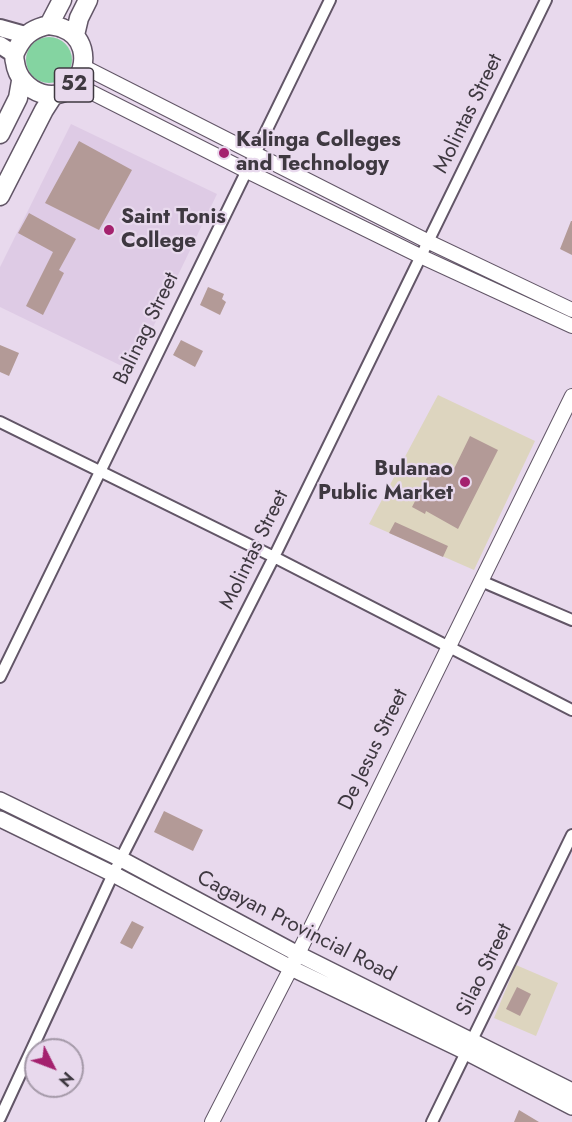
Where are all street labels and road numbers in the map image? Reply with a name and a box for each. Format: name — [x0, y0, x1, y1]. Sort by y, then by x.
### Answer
street label: Molintas Street — [429, 50, 509, 178]
road number: 52 — [54, 68, 94, 102]
street label: Balinag Street — [109, 269, 185, 389]
street label: Molintas Street — [215, 486, 295, 614]
street label: De Jesus Street — [334, 685, 414, 815]
street label: Cagayan Provincial Road — [192, 866, 400, 988]
street label: Silao Street — [452, 920, 518, 1020]

